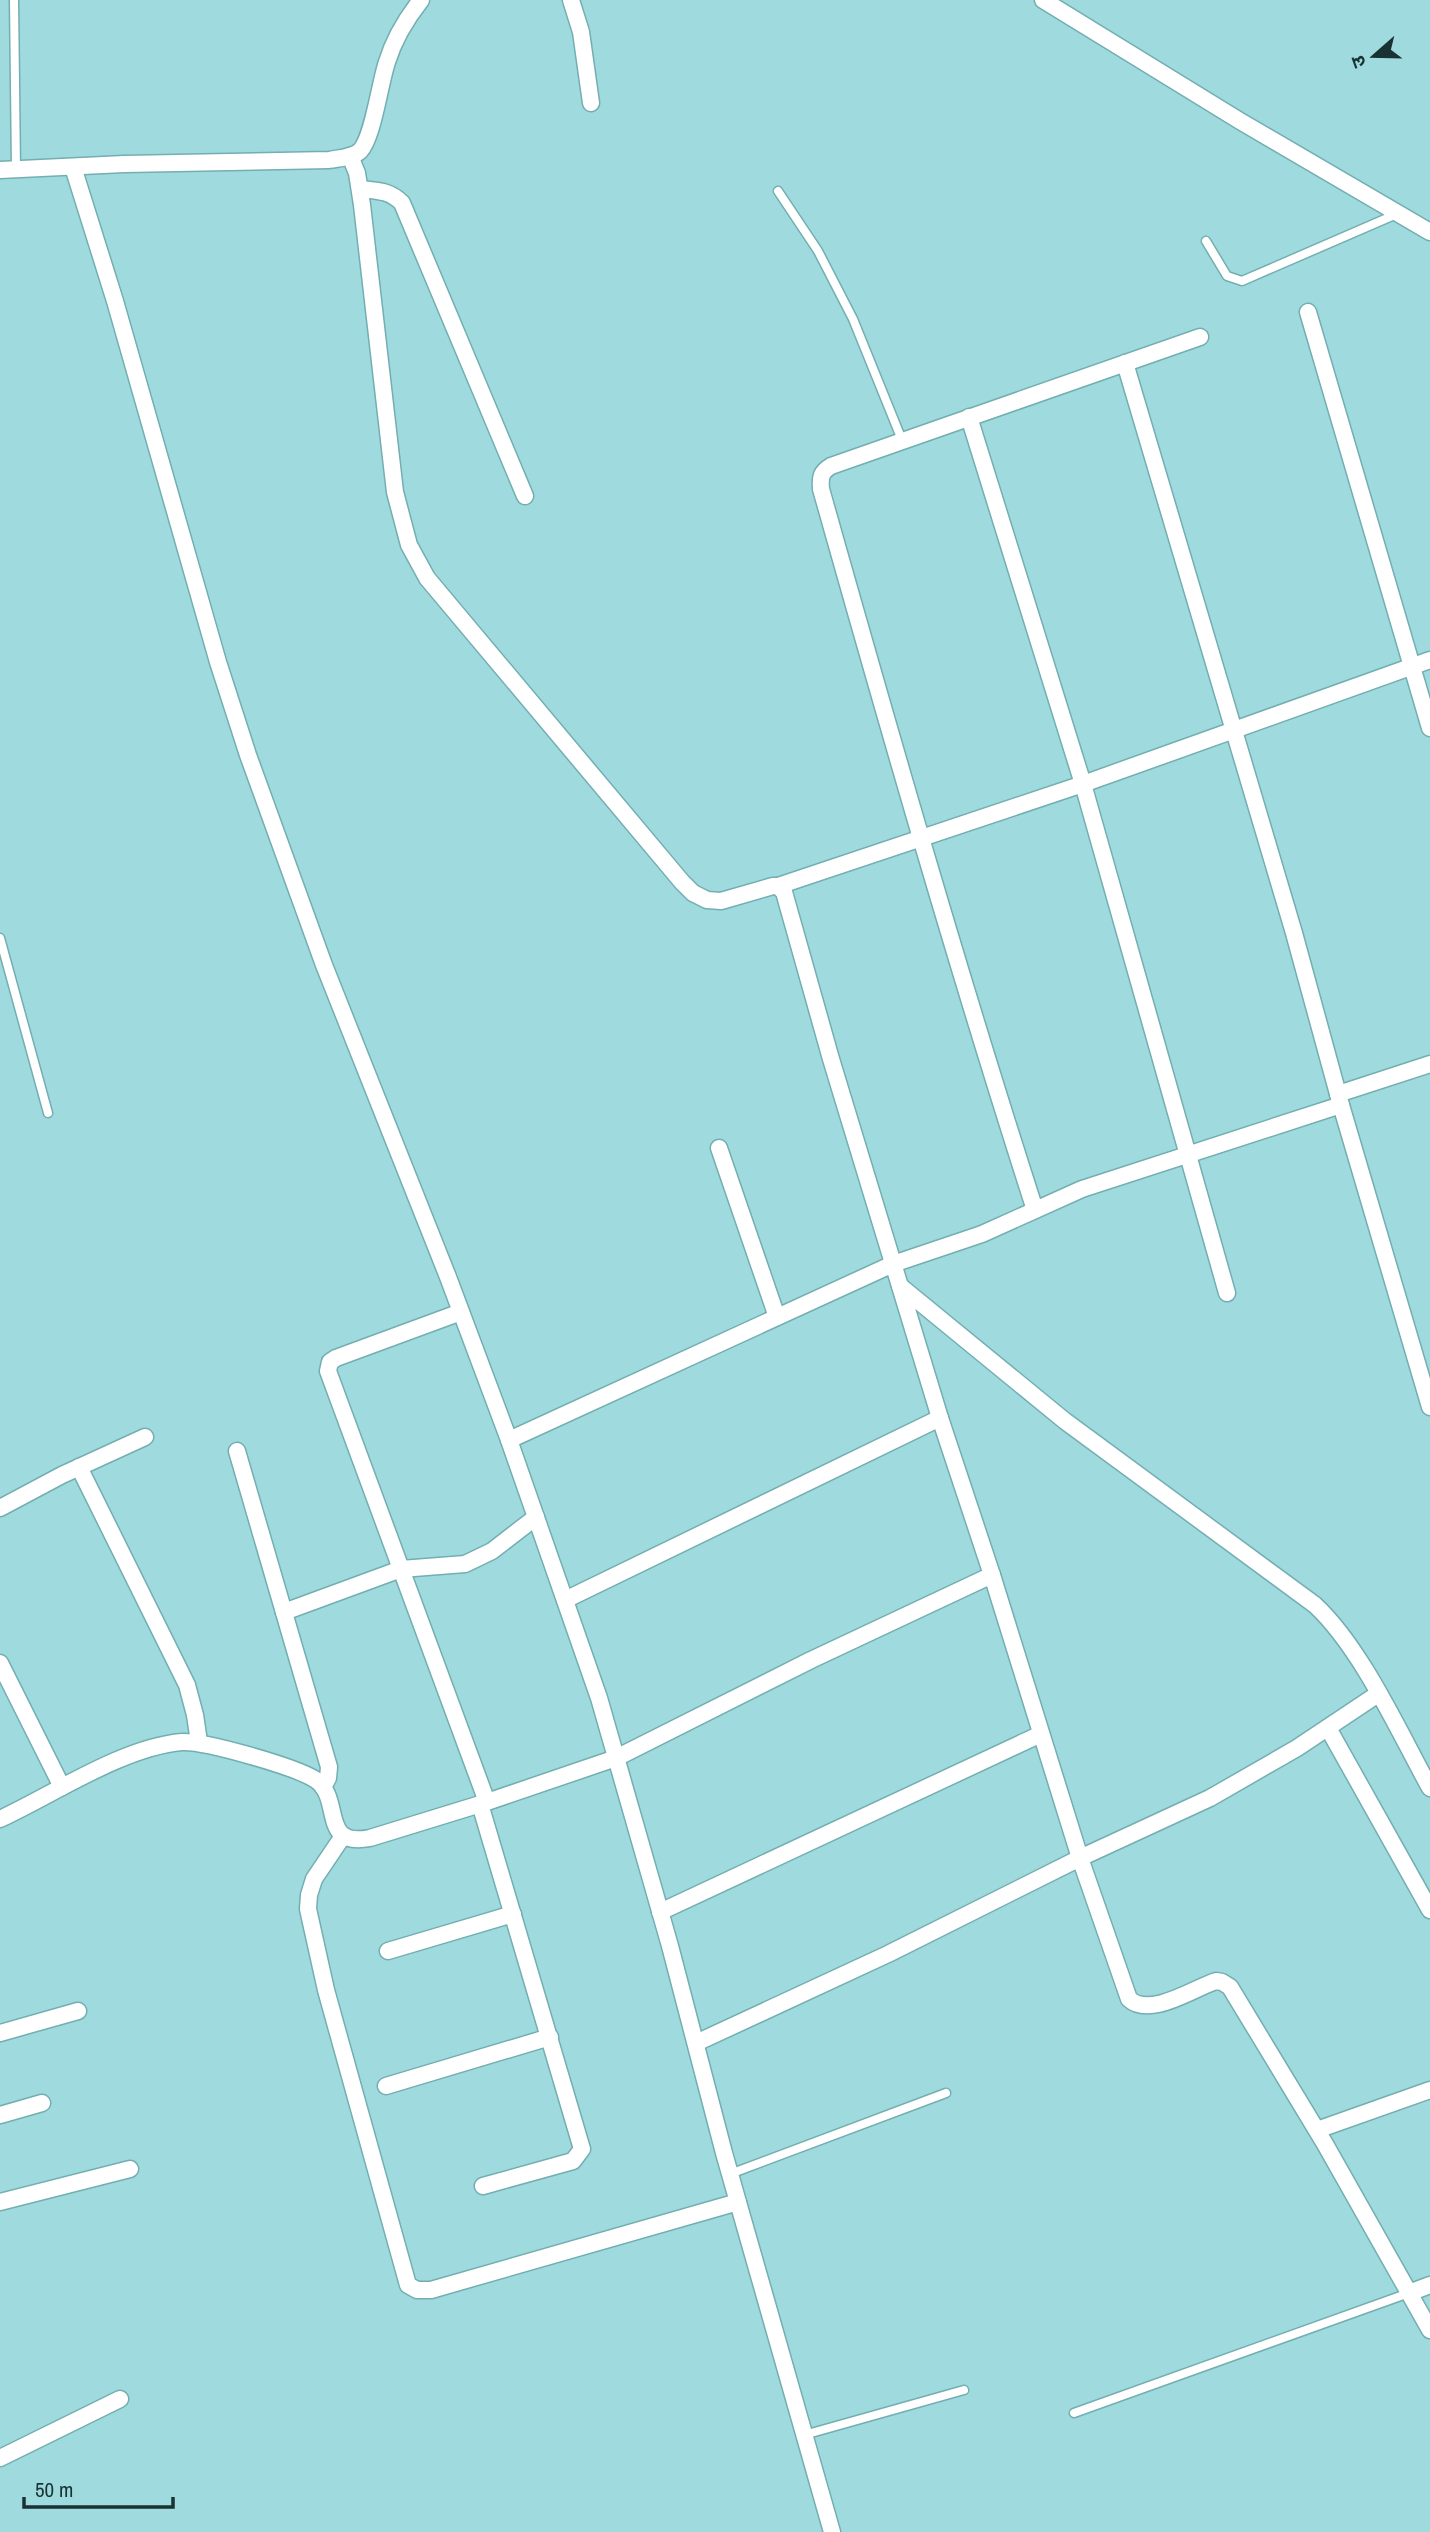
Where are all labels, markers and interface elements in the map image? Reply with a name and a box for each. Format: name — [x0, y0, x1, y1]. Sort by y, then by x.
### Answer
north arrow — [1339, 21, 1409, 91]
text: उ — [1344, 51, 1372, 71]
scale bar — [24, 2466, 173, 2510]
text: 50 m — [35, 2475, 73, 2504]

